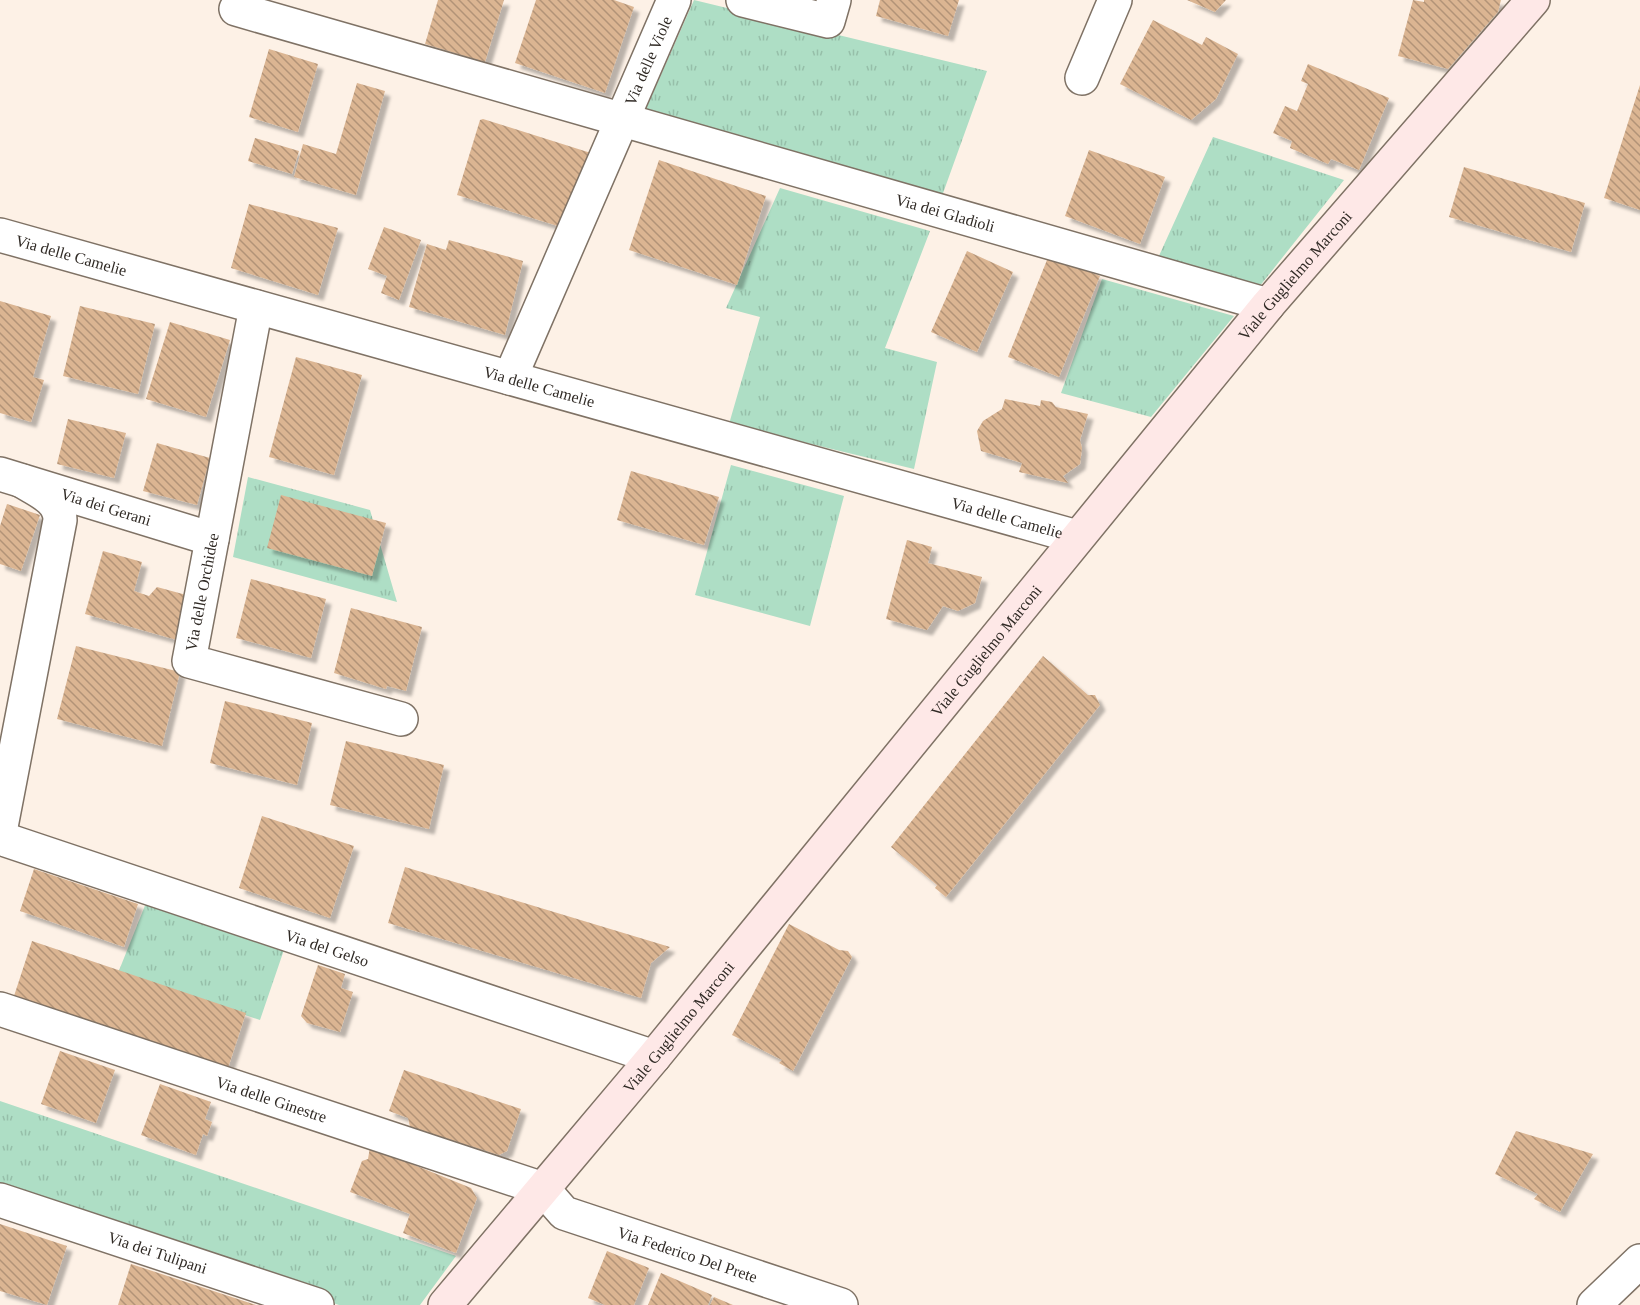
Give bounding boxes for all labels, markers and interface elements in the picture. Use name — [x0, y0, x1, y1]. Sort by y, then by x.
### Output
street label: Via delle Viole — [621, 13, 675, 108]
street label: Via dei Gladioli — [894, 190, 997, 235]
street label: Viale Guglielmo Marconi — [1235, 207, 1355, 343]
street label: Via delle Camelie — [14, 231, 129, 279]
street label: Via delle Camelie — [482, 363, 597, 410]
street label: Via dei Gerani — [59, 485, 154, 528]
street label: Via delle Camelie — [950, 494, 1065, 541]
street label: Via delle Orchidee — [182, 532, 222, 652]
street label: Viale Guglielmo Marconi — [927, 581, 1045, 720]
street label: Via del Gelso — [283, 926, 371, 969]
street label: Viale Guglielmo Marconi — [619, 958, 737, 1096]
street label: Via delle Ginestre — [214, 1073, 329, 1125]
street label: Via Federico Del Prete — [615, 1223, 759, 1285]
street label: Via dei Tulipani — [106, 1228, 210, 1277]

